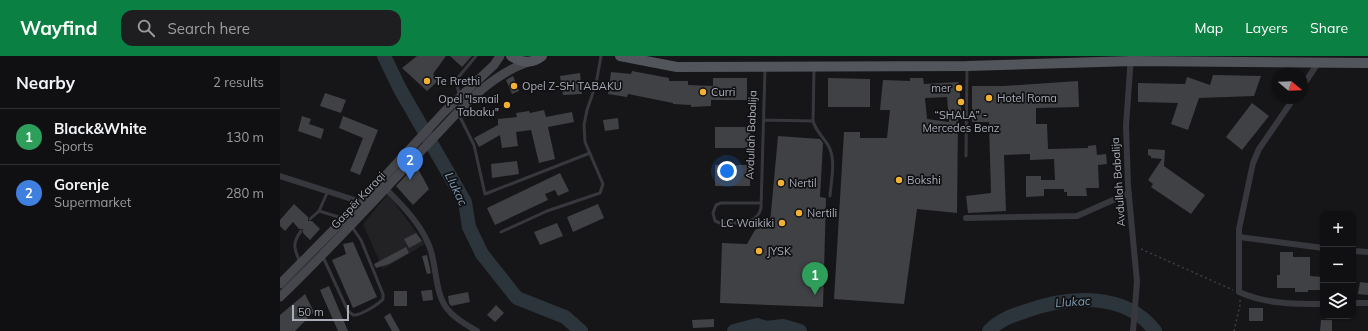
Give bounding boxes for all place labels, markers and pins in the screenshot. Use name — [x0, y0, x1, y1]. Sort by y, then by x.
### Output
place label: Te Rrethi — [435, 74, 480, 88]
marker: Te Rrethi — [422, 76, 432, 86]
place label: Opel Z-SH TABAKU — [522, 79, 622, 93]
marker: Opel Z-SH TABAKU — [509, 81, 519, 91]
place label: mer — [931, 81, 951, 95]
marker: mer — [954, 83, 964, 93]
place label: Curri — [711, 85, 735, 99]
marker: Curri — [698, 87, 708, 97]
place label: Hotel Roma — [997, 91, 1057, 105]
place label: Opel "Ismail Tabaku" — [438, 92, 499, 119]
marker: Hotel Roma — [984, 93, 994, 103]
marker: “SHALA” - Mercedes Benz — [956, 97, 966, 107]
marker: Opel "Ismail Tabaku" — [502, 100, 512, 110]
place label: “SHALA” - Mercedes Benz — [922, 108, 1000, 135]
pin: 2 — [397, 147, 423, 180]
place label: Bokshi — [907, 173, 941, 187]
marker: Bokshi — [894, 175, 904, 185]
place label: Nertil — [789, 176, 817, 190]
marker: Nertil — [776, 178, 786, 188]
place label: Nertili — [807, 206, 837, 220]
marker: Nertili — [794, 208, 804, 218]
place label: LC Waikiki — [721, 216, 774, 230]
marker: LC Waikiki — [777, 218, 787, 228]
place label: JYSK — [767, 244, 792, 258]
marker: JYSK — [754, 246, 764, 256]
pin: 1 — [802, 262, 828, 295]

